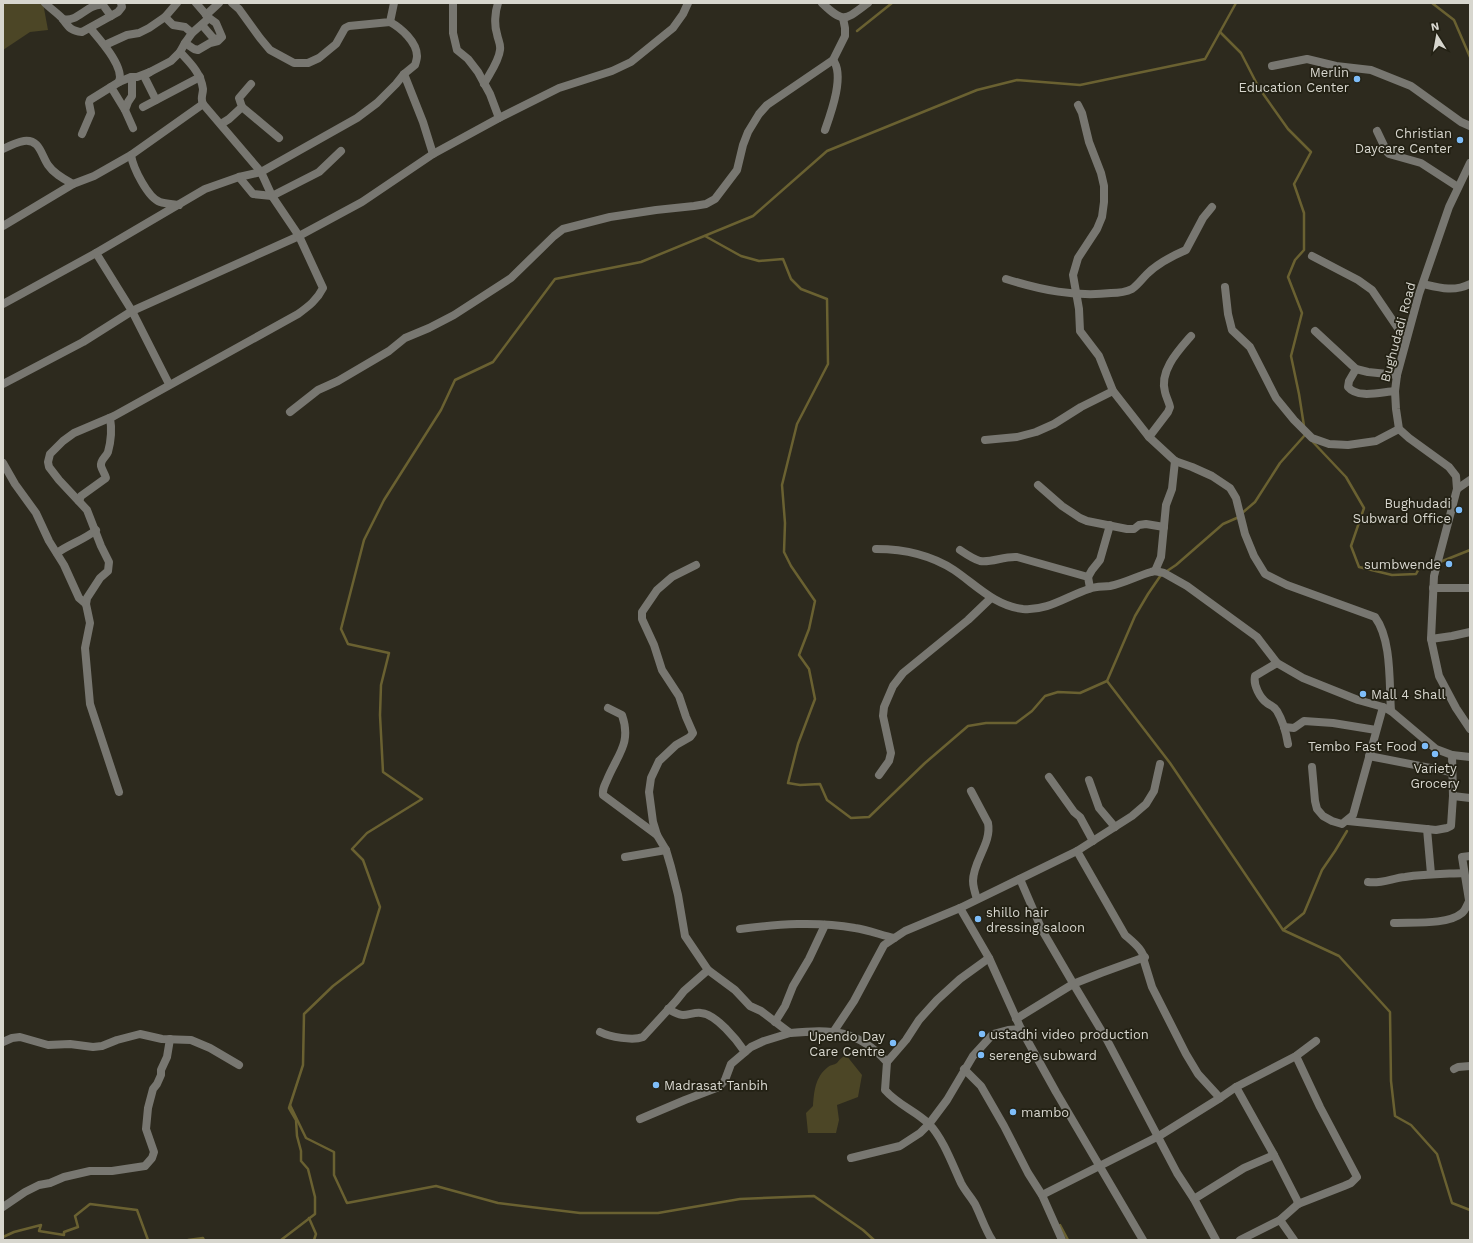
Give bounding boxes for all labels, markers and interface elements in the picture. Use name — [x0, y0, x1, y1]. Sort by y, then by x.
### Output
north arrow — [1417, 16, 1457, 56]
text: N — [1430, 20, 1440, 34]
place label: Merlin Education Center — [1239, 65, 1349, 95]
marker: Merlin Education Center — [1352, 74, 1362, 84]
place label: Christian Daycare Center — [1355, 126, 1452, 156]
marker: Christian Daycare Center — [1455, 135, 1465, 145]
street label: Bughudadi Road — [1377, 280, 1419, 384]
place label: Bughudadi Subward Office — [1353, 496, 1451, 526]
marker: Bughudadi Subward Office — [1454, 505, 1464, 515]
place label: sumbwende — [1364, 557, 1441, 572]
marker: sumbwende — [1444, 559, 1454, 569]
place label: Mall 4 Shall — [1371, 687, 1445, 702]
marker: Mall 4 Shall — [1358, 689, 1368, 699]
place label: Tembo Fast Food — [1308, 739, 1417, 754]
marker: Tembo Fast Food — [1420, 741, 1430, 751]
marker: Variety Grocery — [1430, 749, 1440, 759]
place label: Variety Grocery — [1410, 761, 1460, 791]
place label: shillo hair dressing saloon — [986, 905, 1085, 935]
marker: shillo hair dressing saloon — [973, 914, 983, 924]
place label: ustadhi video production — [990, 1027, 1149, 1042]
place label: Upendo Day Care Centre — [809, 1029, 885, 1059]
marker: ustadhi video production — [977, 1029, 987, 1039]
marker: Upendo Day Care Centre — [888, 1038, 898, 1048]
place label: serenge subward — [989, 1048, 1097, 1063]
marker: serenge subward — [976, 1050, 986, 1060]
place label: Madrasat Tanbih — [664, 1078, 768, 1093]
marker: Madrasat Tanbih — [651, 1080, 661, 1090]
place label: mambo — [1021, 1105, 1069, 1120]
marker: mambo — [1008, 1107, 1018, 1117]

